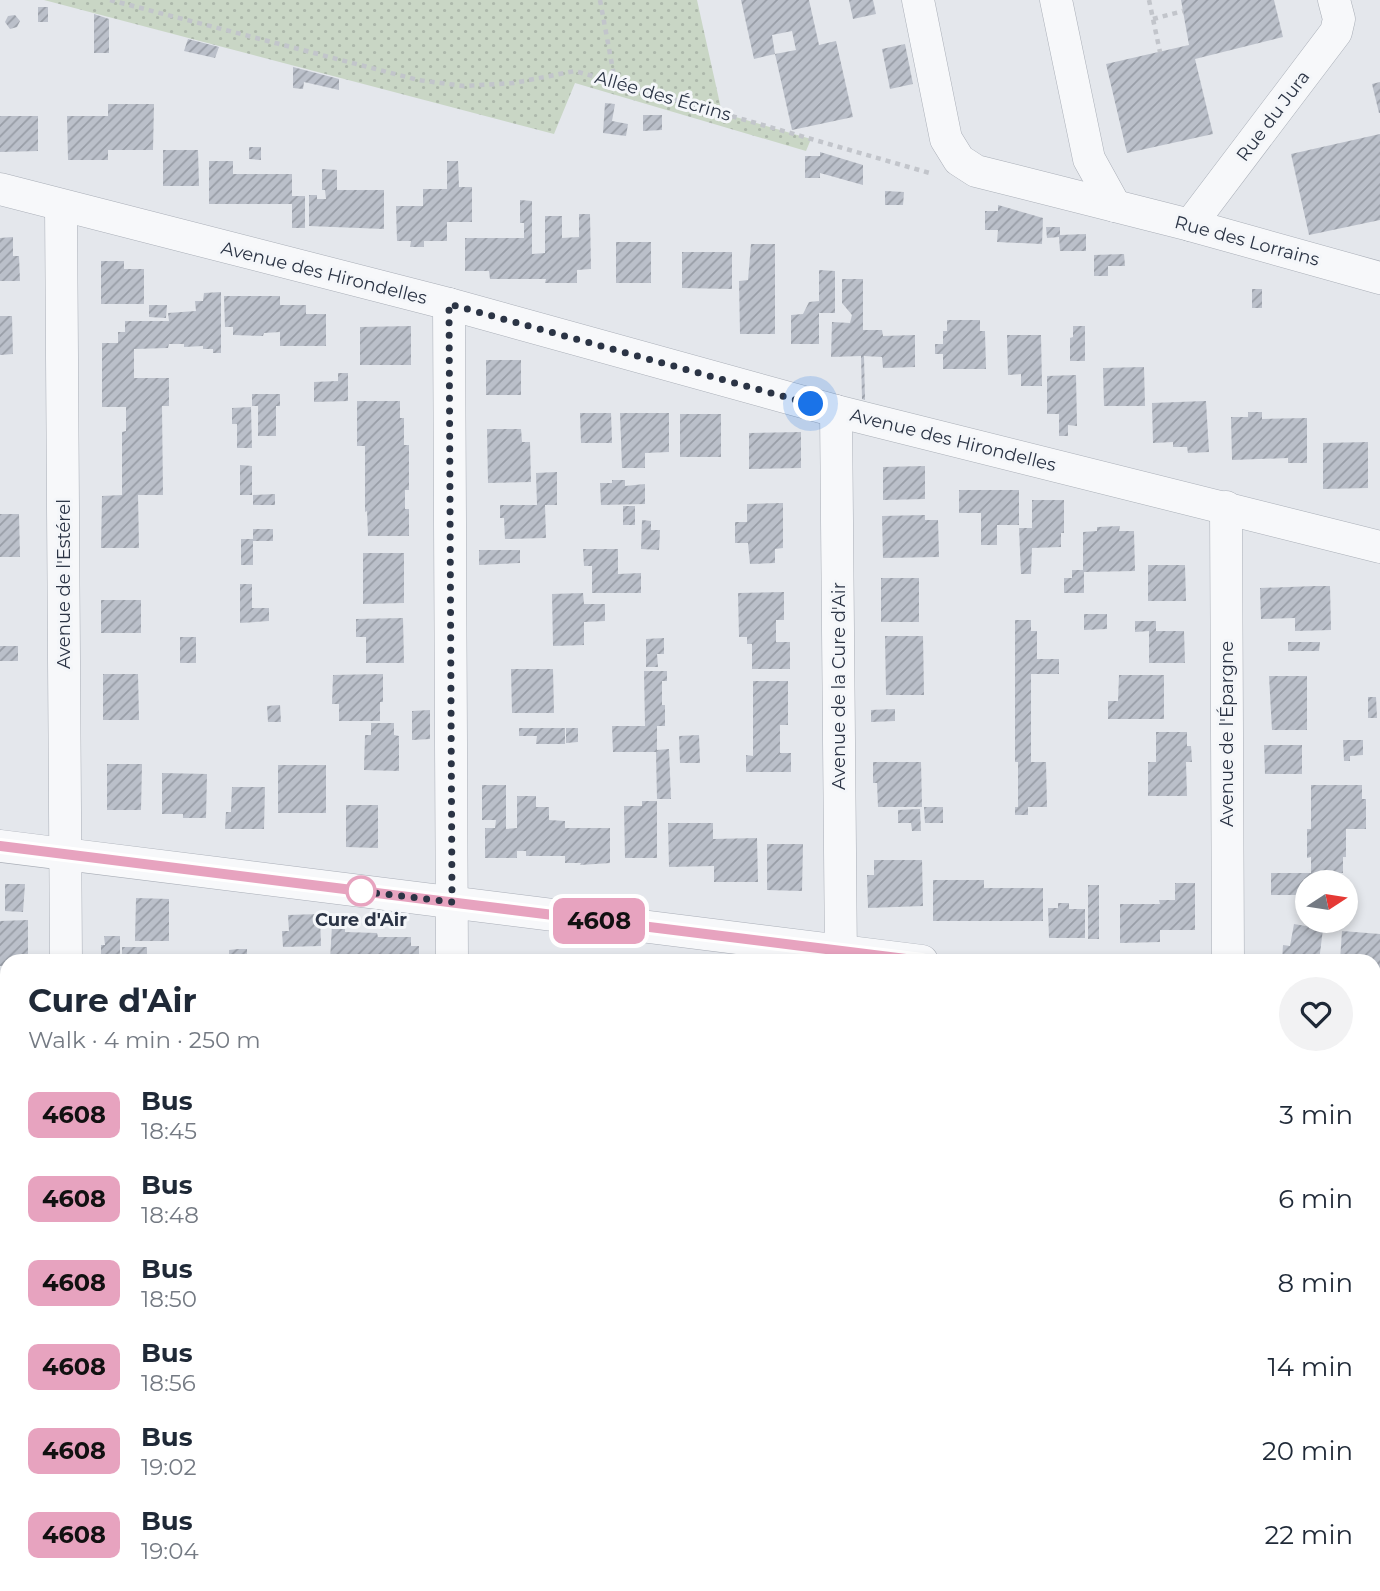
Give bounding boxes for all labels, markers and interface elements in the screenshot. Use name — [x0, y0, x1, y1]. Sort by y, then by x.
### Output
street label: Allée des Écrins — [592, 66, 734, 126]
street label: Rue du Jura — [1232, 66, 1314, 166]
street label: Rue des Lorrains — [1172, 211, 1322, 271]
street label: Avenue des Hirondelles — [219, 237, 430, 309]
your location — [793, 386, 828, 421]
street label: Avenue des Hirondelles — [848, 404, 1059, 476]
street label: Avenue de l'Estérel — [53, 499, 75, 669]
street label: Avenue de la Cure d'Air — [828, 582, 850, 790]
street label: Avenue de l'Épargne — [1216, 641, 1238, 827]
north arrow — [1295, 870, 1358, 933]
map controls — [1295, 870, 1358, 933]
marker: Cure d'Air — [346, 876, 376, 906]
line badge: 4608 — [550, 898, 648, 944]
text: 4608 — [567, 906, 631, 935]
place label: Cure d'Air — [315, 909, 407, 931]
button: heart — [1279, 977, 1353, 1051]
text: Cure d'Air — [28, 980, 197, 1020]
text: Walk · 4 min · 250 m — [28, 1026, 261, 1054]
text: Bus — [141, 1085, 193, 1117]
text: 3 min — [1279, 1099, 1353, 1131]
text: 4608 — [42, 1100, 106, 1129]
text: 18:45 — [141, 1117, 197, 1145]
text: Bus — [141, 1169, 193, 1201]
text: 6 min — [1278, 1183, 1353, 1215]
text: 4608 — [42, 1184, 106, 1213]
text: 18:48 — [141, 1201, 199, 1229]
text: Bus — [141, 1253, 193, 1285]
text: 8 min — [1277, 1267, 1353, 1299]
text: 4608 — [42, 1268, 106, 1297]
text: 18:50 — [141, 1285, 197, 1313]
text: Bus — [141, 1337, 193, 1369]
text: 14 min — [1267, 1351, 1353, 1383]
text: 4608 — [42, 1352, 106, 1381]
text: 18:56 — [141, 1369, 196, 1397]
text: Bus — [141, 1421, 193, 1453]
text: 20 min — [1262, 1435, 1353, 1467]
text: 4608 — [42, 1436, 106, 1465]
text: 19:02 — [141, 1453, 196, 1481]
text: Bus — [141, 1505, 193, 1537]
text: 22 min — [1264, 1519, 1353, 1551]
text: 4608 — [42, 1520, 106, 1549]
text: 19:04 — [141, 1537, 199, 1565]

